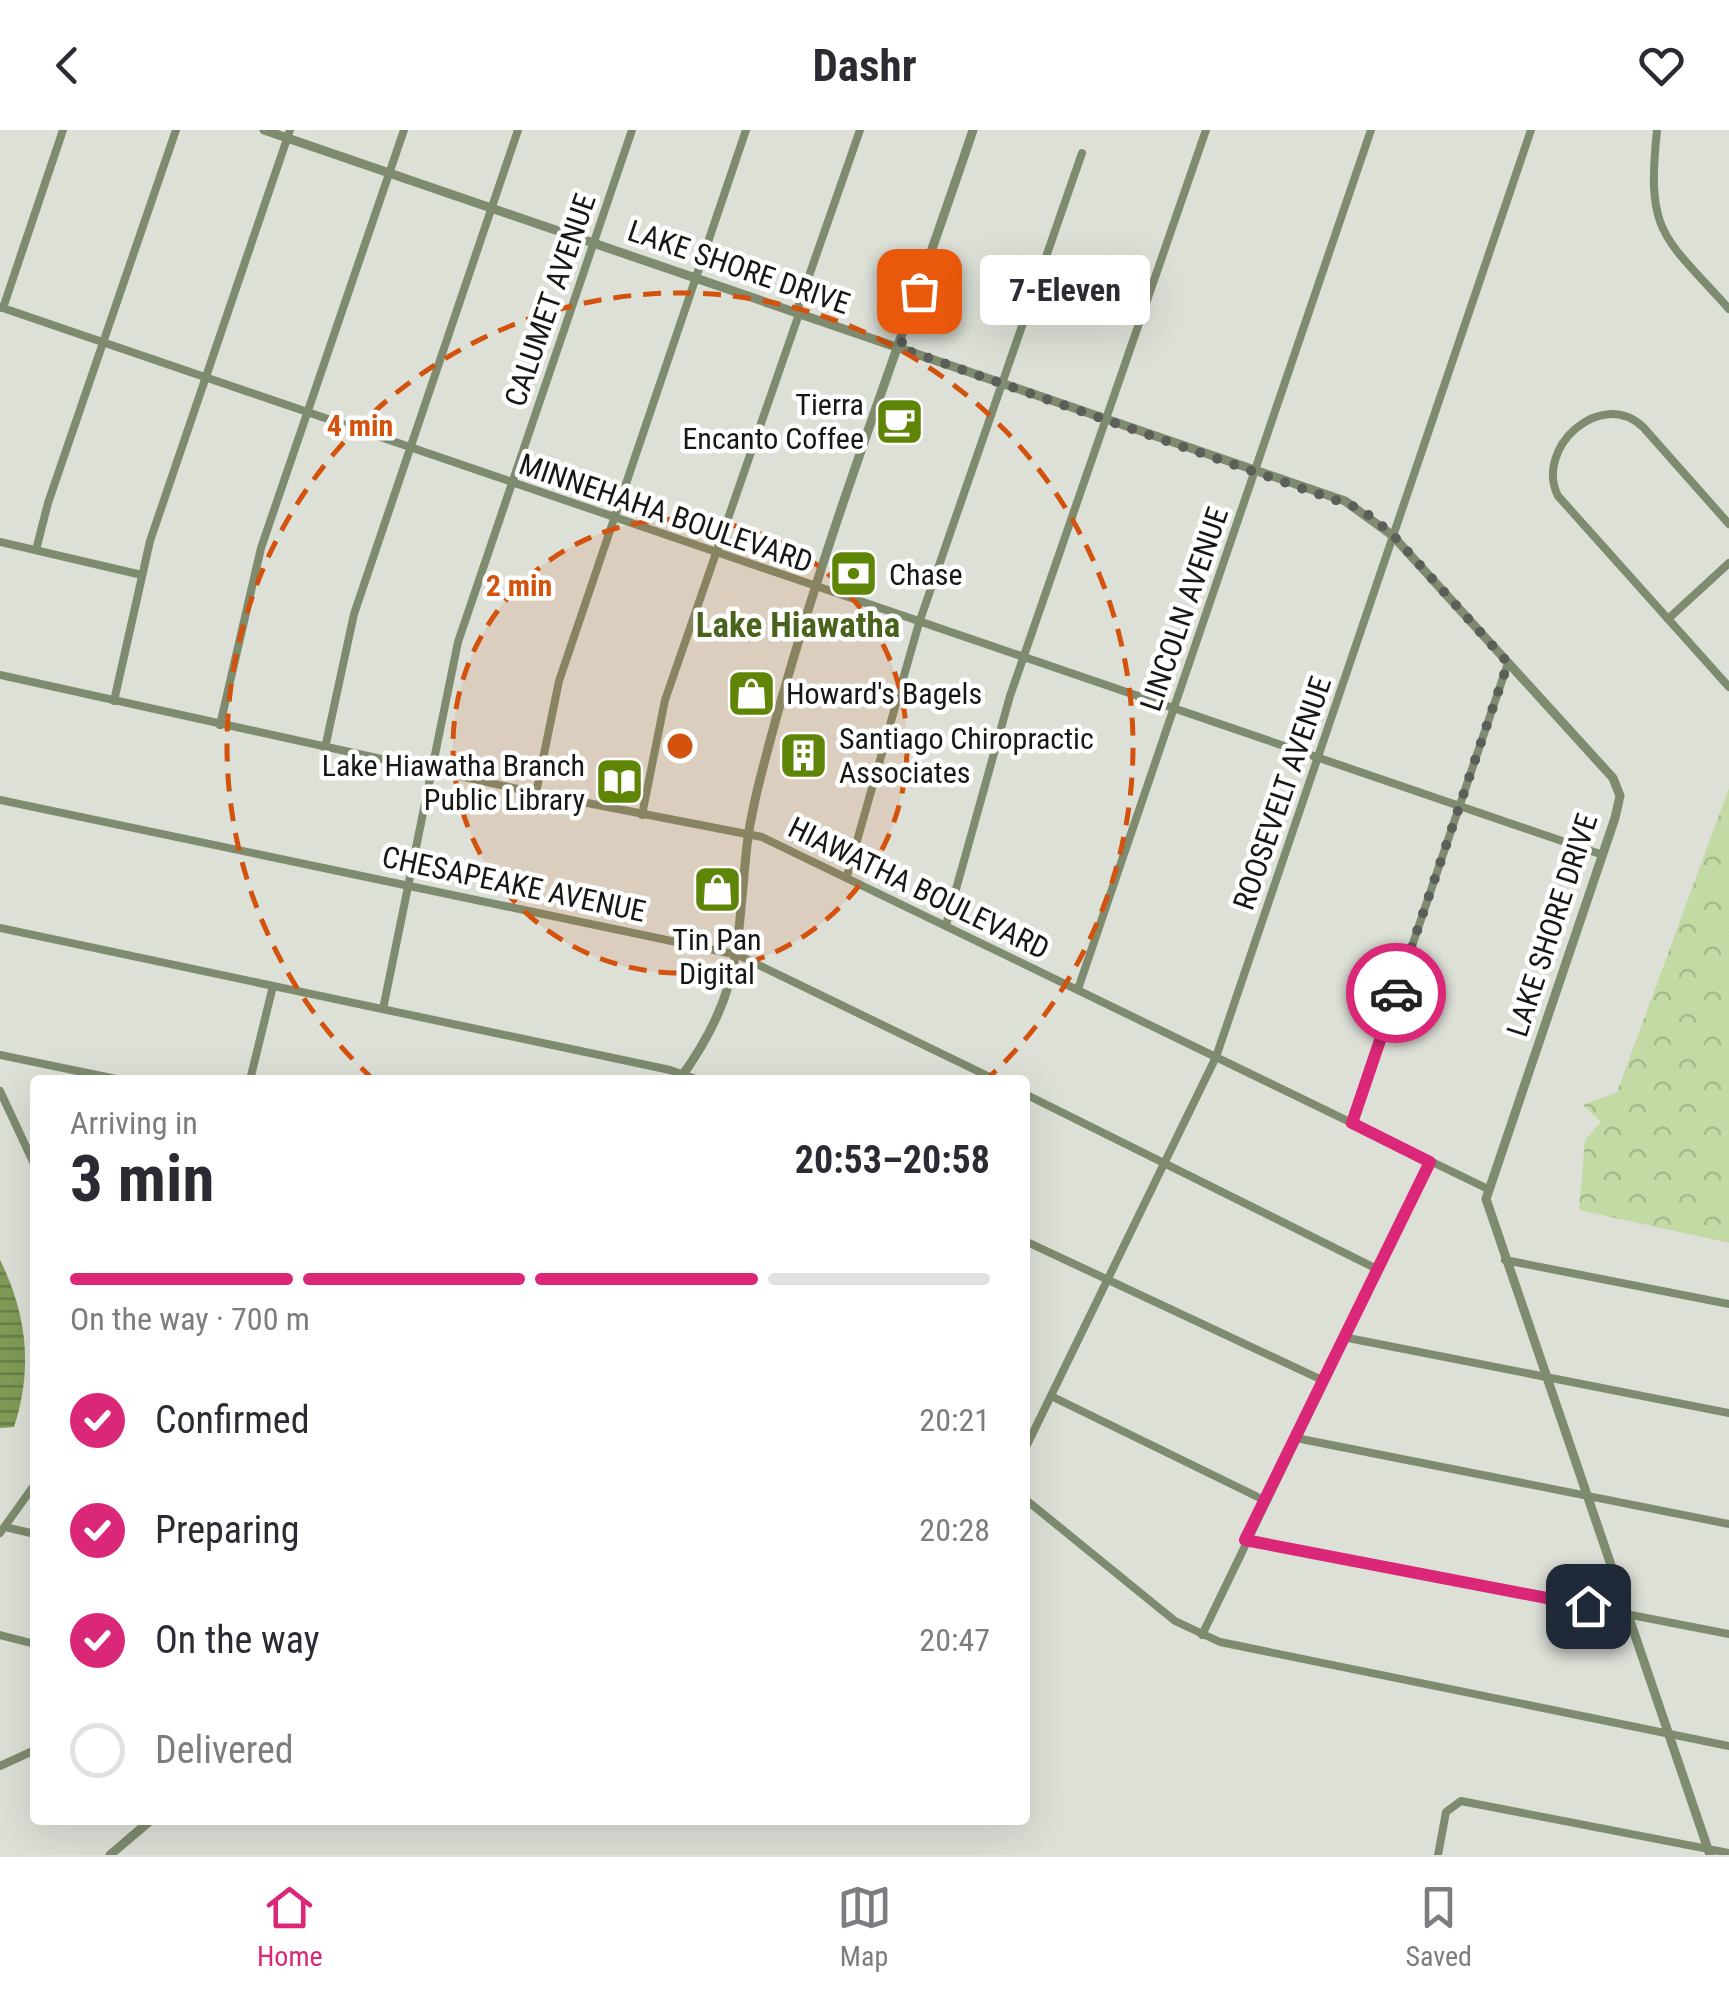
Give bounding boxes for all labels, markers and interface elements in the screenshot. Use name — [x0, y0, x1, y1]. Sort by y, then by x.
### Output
icon: back — [40, 38, 95, 93]
icon: heart — [1634, 38, 1689, 93]
text: Dashr — [812, 39, 917, 92]
street label: CALUMET AVENUE — [497, 189, 603, 411]
street label: LAKE SHORE DRIVE — [624, 213, 854, 321]
pin — [877, 249, 962, 334]
callout: 7-Eleven — [979, 256, 1149, 326]
icon: bag — [892, 264, 947, 319]
text: 7-Eleven — [1009, 271, 1121, 309]
place label: Tierra Encanto Coffee — [682, 387, 864, 456]
cafe icon: Tierra Encanto Coffee — [873, 395, 925, 447]
text: 4 min — [327, 408, 393, 443]
street label: MINNEHAHA BOULEVARD — [515, 446, 817, 580]
street label: LINCOLN AVENUE — [1133, 502, 1235, 716]
bank icon: Chase — [828, 548, 880, 600]
place label: Chase — [889, 557, 963, 592]
text: 2 min — [486, 568, 552, 603]
district label: Lake Hiawatha — [696, 605, 900, 646]
shop icon: Howard's Bagels — [725, 667, 777, 719]
street label: ROOSEVELT AVENUE — [1226, 672, 1338, 914]
place label: Howard's Bagels — [786, 676, 982, 711]
place label: Santiago Chiropractic Associates — [839, 721, 1094, 790]
centre of rings — [662, 728, 698, 764]
building icon: Santiago Chiropractic Associates — [778, 729, 830, 781]
place label: Lake Hiawatha Branch Public Library — [322, 748, 585, 817]
library icon: Lake Hiawatha Branch Public Library — [594, 756, 646, 808]
street label: LAKE SHORE DRIVE — [1499, 809, 1605, 1041]
street label: HIAWATHA BOULEVARD — [783, 810, 1055, 966]
street label: CHESAPEAKE AVENUE — [379, 839, 649, 929]
shop icon: Tin Pan Digital — [691, 864, 743, 916]
place label: Tin Pan Digital — [672, 922, 762, 991]
courier — [1346, 943, 1446, 1043]
icon: car — [1369, 966, 1424, 1021]
text: Arriving in — [70, 1104, 198, 1142]
text: 20:53–20:58 — [795, 1138, 990, 1182]
text: 3 min — [70, 1141, 214, 1217]
text: On the way · 700 m — [70, 1300, 310, 1338]
icon: check — [70, 1393, 125, 1448]
text: Confirmed — [155, 1398, 310, 1442]
text: 20:21 — [919, 1401, 990, 1439]
icon: check — [70, 1503, 125, 1558]
text: Preparing — [155, 1508, 300, 1552]
text: 20:28 — [919, 1511, 990, 1549]
pin — [1546, 1564, 1631, 1649]
icon: home — [1561, 1579, 1616, 1634]
icon: check — [70, 1613, 125, 1668]
text: On the way — [155, 1618, 320, 1662]
text: 20:47 — [919, 1621, 990, 1659]
text: Delivered — [155, 1728, 294, 1772]
tab: Home — [257, 1880, 323, 1973]
tab: Map — [837, 1880, 892, 1973]
tab: Saved — [1405, 1880, 1472, 1973]

